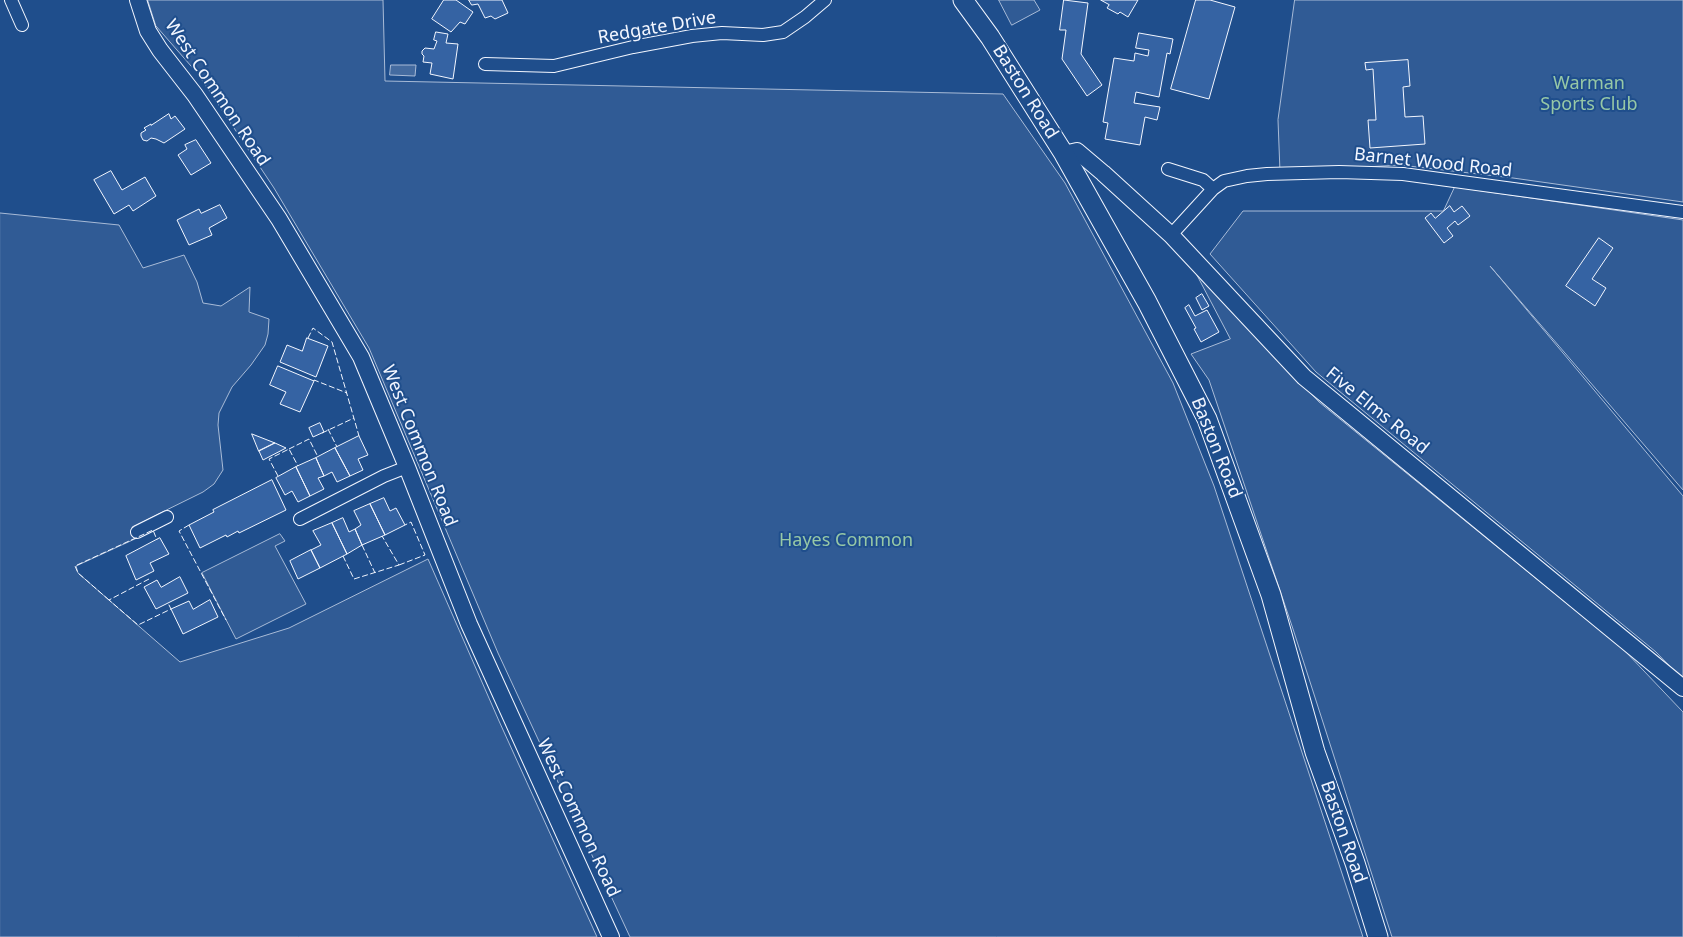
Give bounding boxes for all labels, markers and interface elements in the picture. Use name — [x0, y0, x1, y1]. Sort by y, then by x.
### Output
street label: Redgate Drive — [596, 7, 718, 49]
street label: West Common Road — [160, 16, 274, 170]
street label: Baston Road — [988, 41, 1062, 143]
park label: Warman Sports Club — [1540, 73, 1638, 116]
street label: Barnet Wood Road — [1353, 144, 1513, 182]
street label: West Common Road — [377, 362, 461, 530]
street label: Five Elms Road — [1321, 363, 1433, 459]
street label: Baston Road — [1186, 394, 1246, 502]
park label: Hayes Common — [779, 530, 913, 552]
street label: West Common Road — [532, 735, 624, 901]
street label: Baston Road — [1315, 778, 1371, 886]

